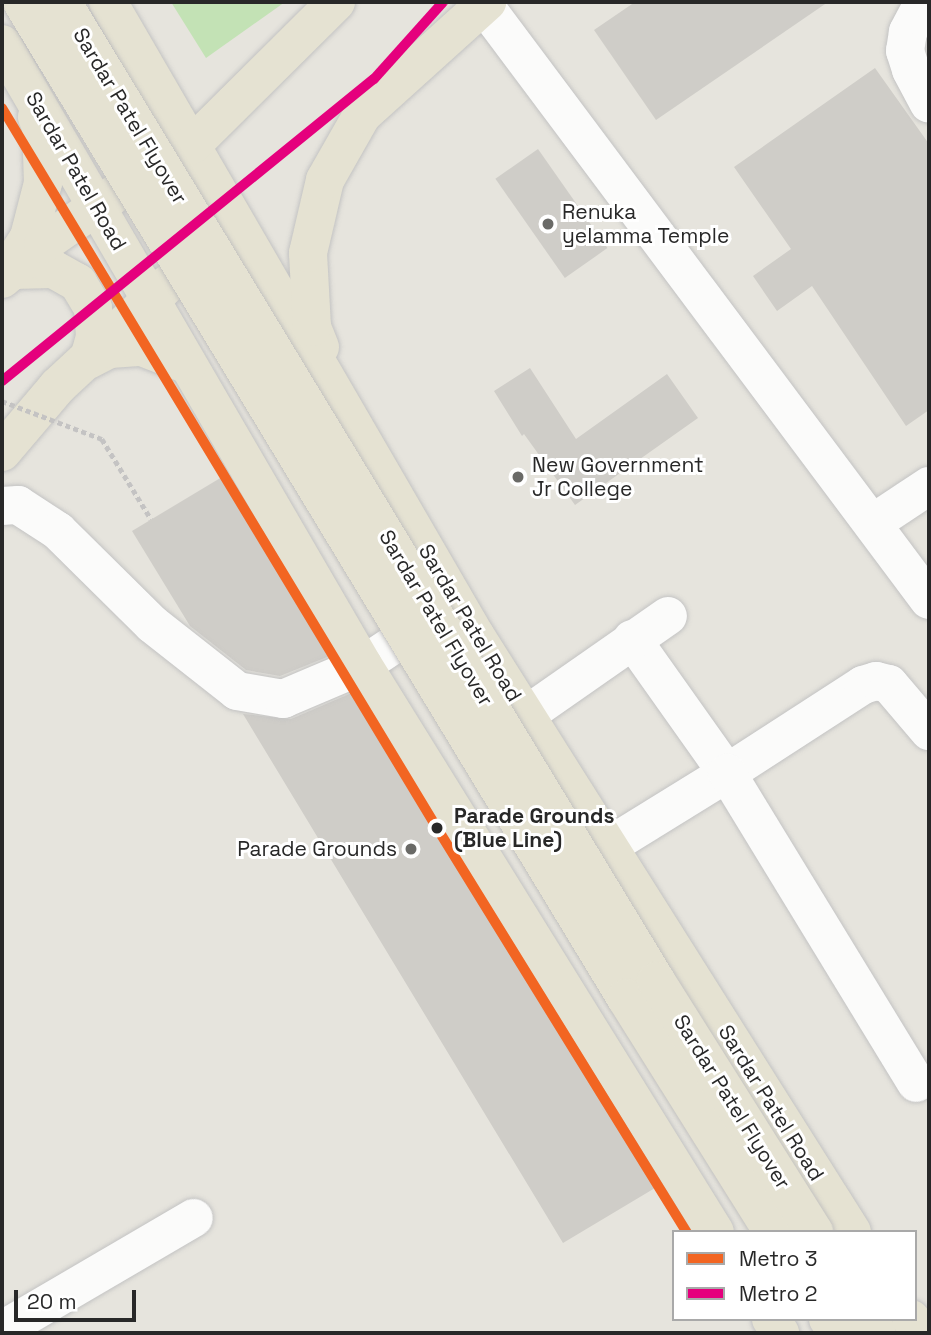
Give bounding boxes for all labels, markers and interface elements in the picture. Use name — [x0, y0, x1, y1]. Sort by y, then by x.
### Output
street label: Sardar Patel Flyover — [68, 24, 192, 208]
street label: Sardar Patel Road — [20, 87, 132, 255]
place label: Renuka yelamma Temple — [562, 199, 730, 249]
marker: Renuka yelamma Temple — [540, 216, 556, 232]
place label: New Government Jr College — [532, 452, 704, 502]
marker: New Government Jr College — [510, 469, 526, 485]
street label: Sardar Patel Flyover — [374, 526, 498, 710]
street label: Sardar Patel Road — [413, 540, 527, 706]
place label: Parade Grounds (Blue Line) — [454, 803, 614, 853]
marker: Parade Grounds (Blue Line) — [426, 817, 448, 839]
place label: Parade Grounds — [237, 836, 397, 862]
marker: Parade Grounds — [403, 841, 419, 857]
street label: Sardar Patel Flyover — [668, 1010, 796, 1194]
street label: Sardar Patel Road — [713, 1020, 829, 1186]
legend — [672, 1230, 917, 1321]
text: Metro 3 — [739, 1245, 817, 1272]
scale bar — [18, 1276, 140, 1320]
text: Metro 2 — [739, 1280, 817, 1307]
text: 20 m — [27, 1288, 77, 1315]

